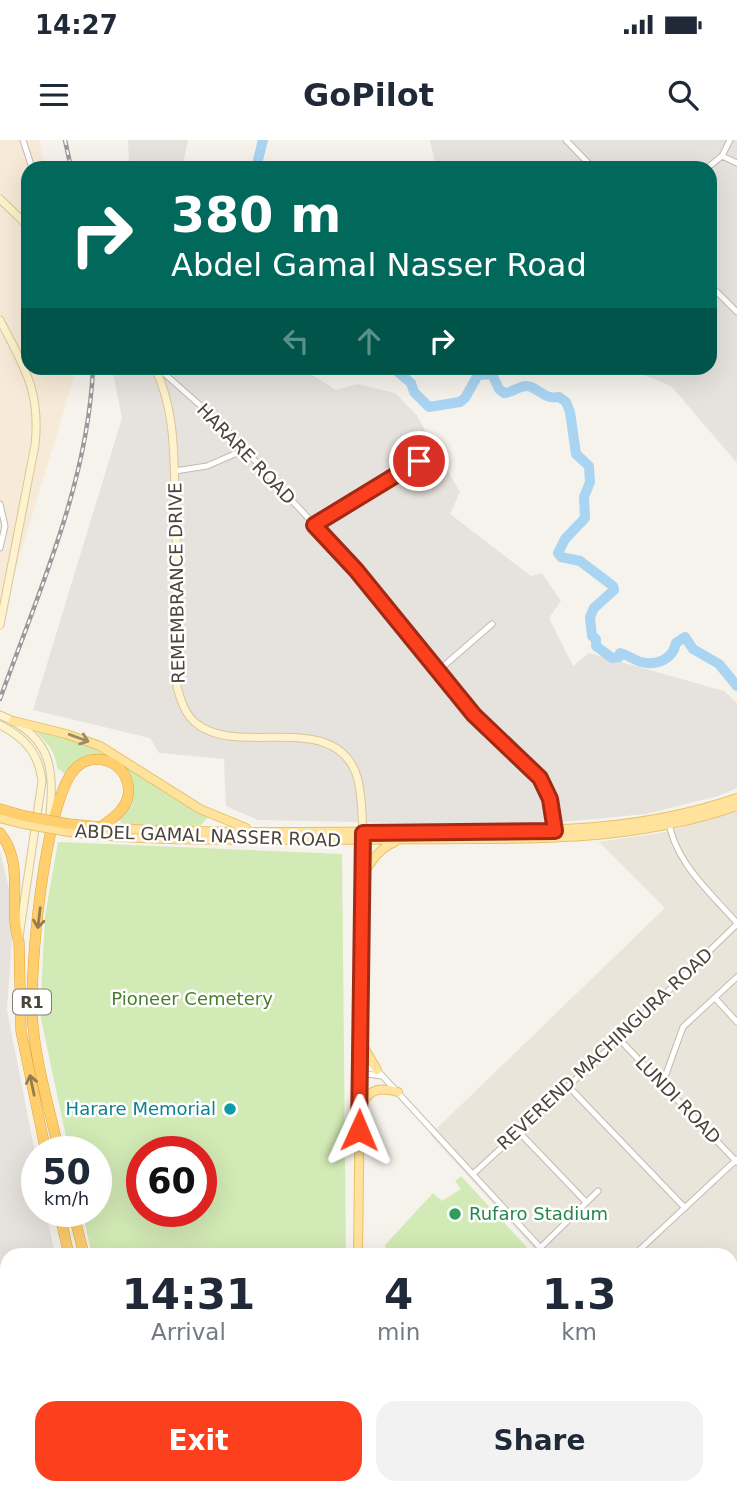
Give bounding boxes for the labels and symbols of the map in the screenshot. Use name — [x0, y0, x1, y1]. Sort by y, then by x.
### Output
street label: HARARE ROAD — [193, 399, 300, 508]
pin — [389, 431, 449, 491]
street label: REMEMBRANCE DRIVE — [164, 482, 189, 684]
one-way arrow — [67, 733, 89, 745]
street label: ABDEL GAMAL NASSER ROAD — [75, 820, 341, 851]
one-way arrow — [32, 906, 45, 929]
street label: REVEREND MACHINGURA ROAD — [493, 943, 717, 1154]
park label: Pioneer Cemetery — [111, 988, 273, 1009]
road number: R1 — [13, 989, 51, 1014]
street label: LUNDI ROAD — [631, 1052, 725, 1148]
one-way arrow — [25, 1074, 39, 1097]
position arrow — [322, 1093, 396, 1167]
place label: Harare Memorial — [66, 1098, 216, 1119]
marker: Harare Memorial — [222, 1101, 238, 1117]
speed limit sign: 60 — [126, 1136, 217, 1227]
place label: Rufaro Stadium — [469, 1203, 608, 1224]
marker: Rufaro Stadium — [447, 1206, 463, 1222]

